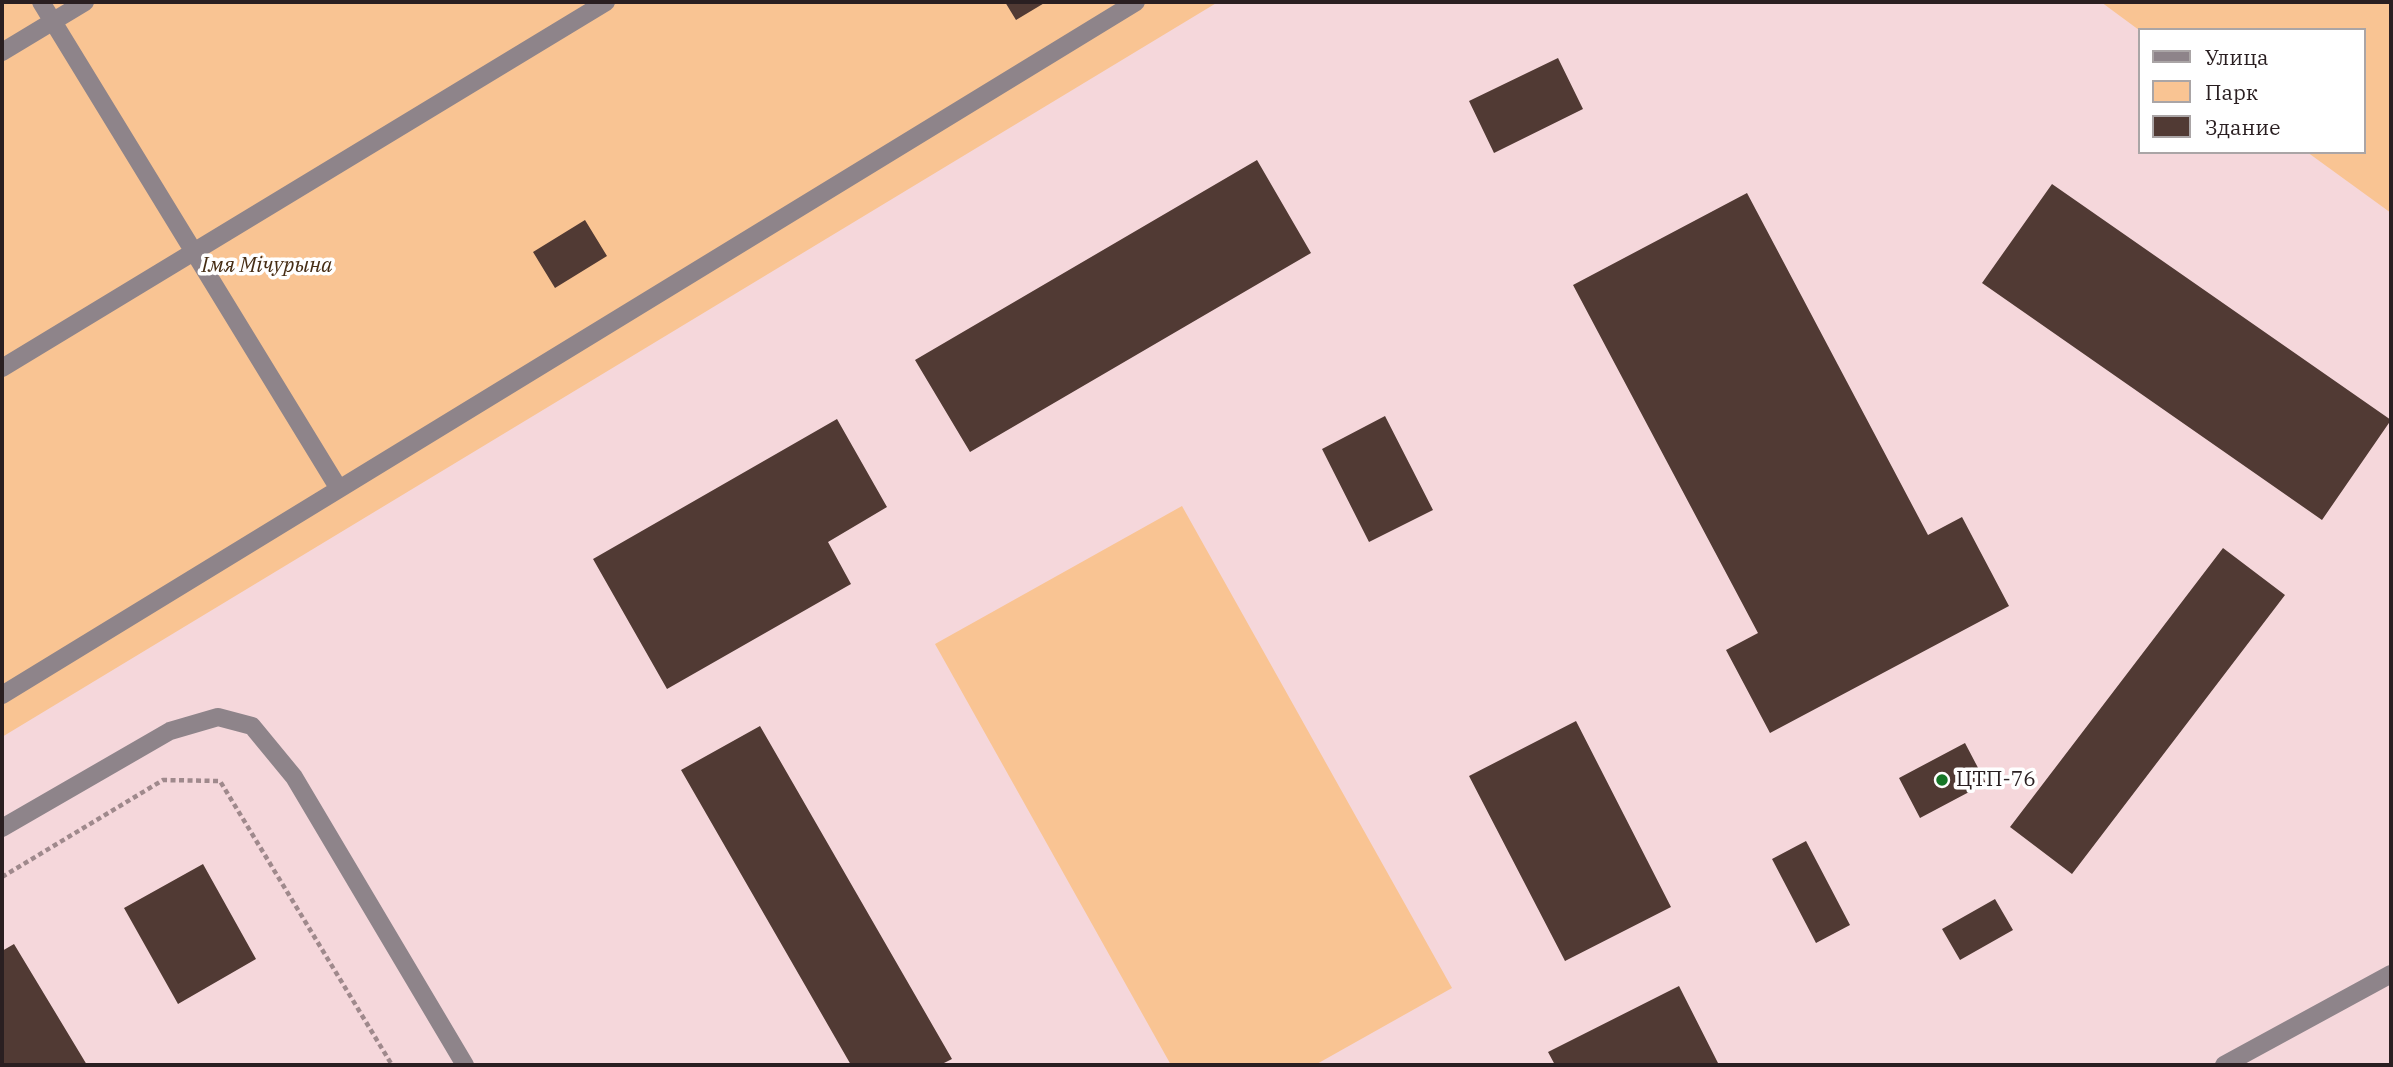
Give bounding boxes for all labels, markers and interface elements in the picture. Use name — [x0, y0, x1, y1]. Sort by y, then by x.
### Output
legend — [2138, 28, 2365, 154]
text: Улица — [2205, 43, 2269, 71]
text: Парк — [2205, 78, 2258, 106]
text: Здание — [2205, 113, 2280, 141]
park label: Імя Мічурына — [201, 253, 333, 279]
place label: ЦТП-76 — [1956, 767, 2036, 793]
marker: ЦТП-76 — [1934, 772, 1950, 788]

